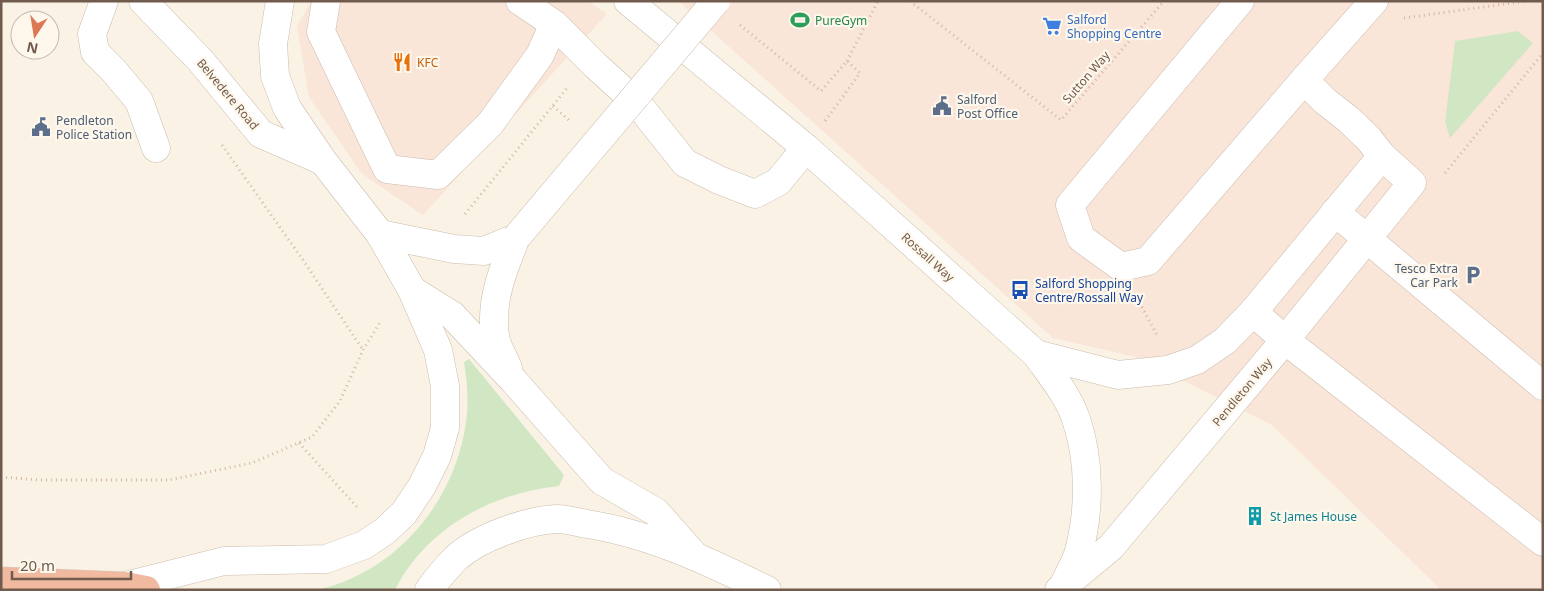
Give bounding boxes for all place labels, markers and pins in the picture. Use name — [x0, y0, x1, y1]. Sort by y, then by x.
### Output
sports icon: PureGym — [789, 9, 811, 31]
place label: Salford Shopping Centre — [1067, 11, 1162, 42]
place label: PureGym — [815, 12, 867, 29]
supermarket icon: Salford Shopping Centre — [1041, 15, 1063, 37]
restaurant icon: KFC — [391, 51, 413, 73]
place label: KFC — [417, 54, 439, 71]
place label: Salford Post Office — [957, 91, 1018, 122]
public building icon: Salford Post Office — [931, 95, 953, 117]
place label: Pendleton Police Station — [56, 112, 132, 143]
public building icon: Pendleton Police Station — [30, 116, 52, 138]
place label: Tesco Extra Car Park — [1395, 260, 1459, 291]
parking icon: Tesco Extra Car Park — [1462, 264, 1484, 286]
place label: Salford Shopping Centre/Rossall Way — [1035, 275, 1144, 306]
bus stop icon: Salford Shopping Centre/Rossall Way — [1009, 279, 1031, 301]
building icon: St James House — [1244, 505, 1266, 527]
place label: St James House — [1270, 508, 1357, 525]

